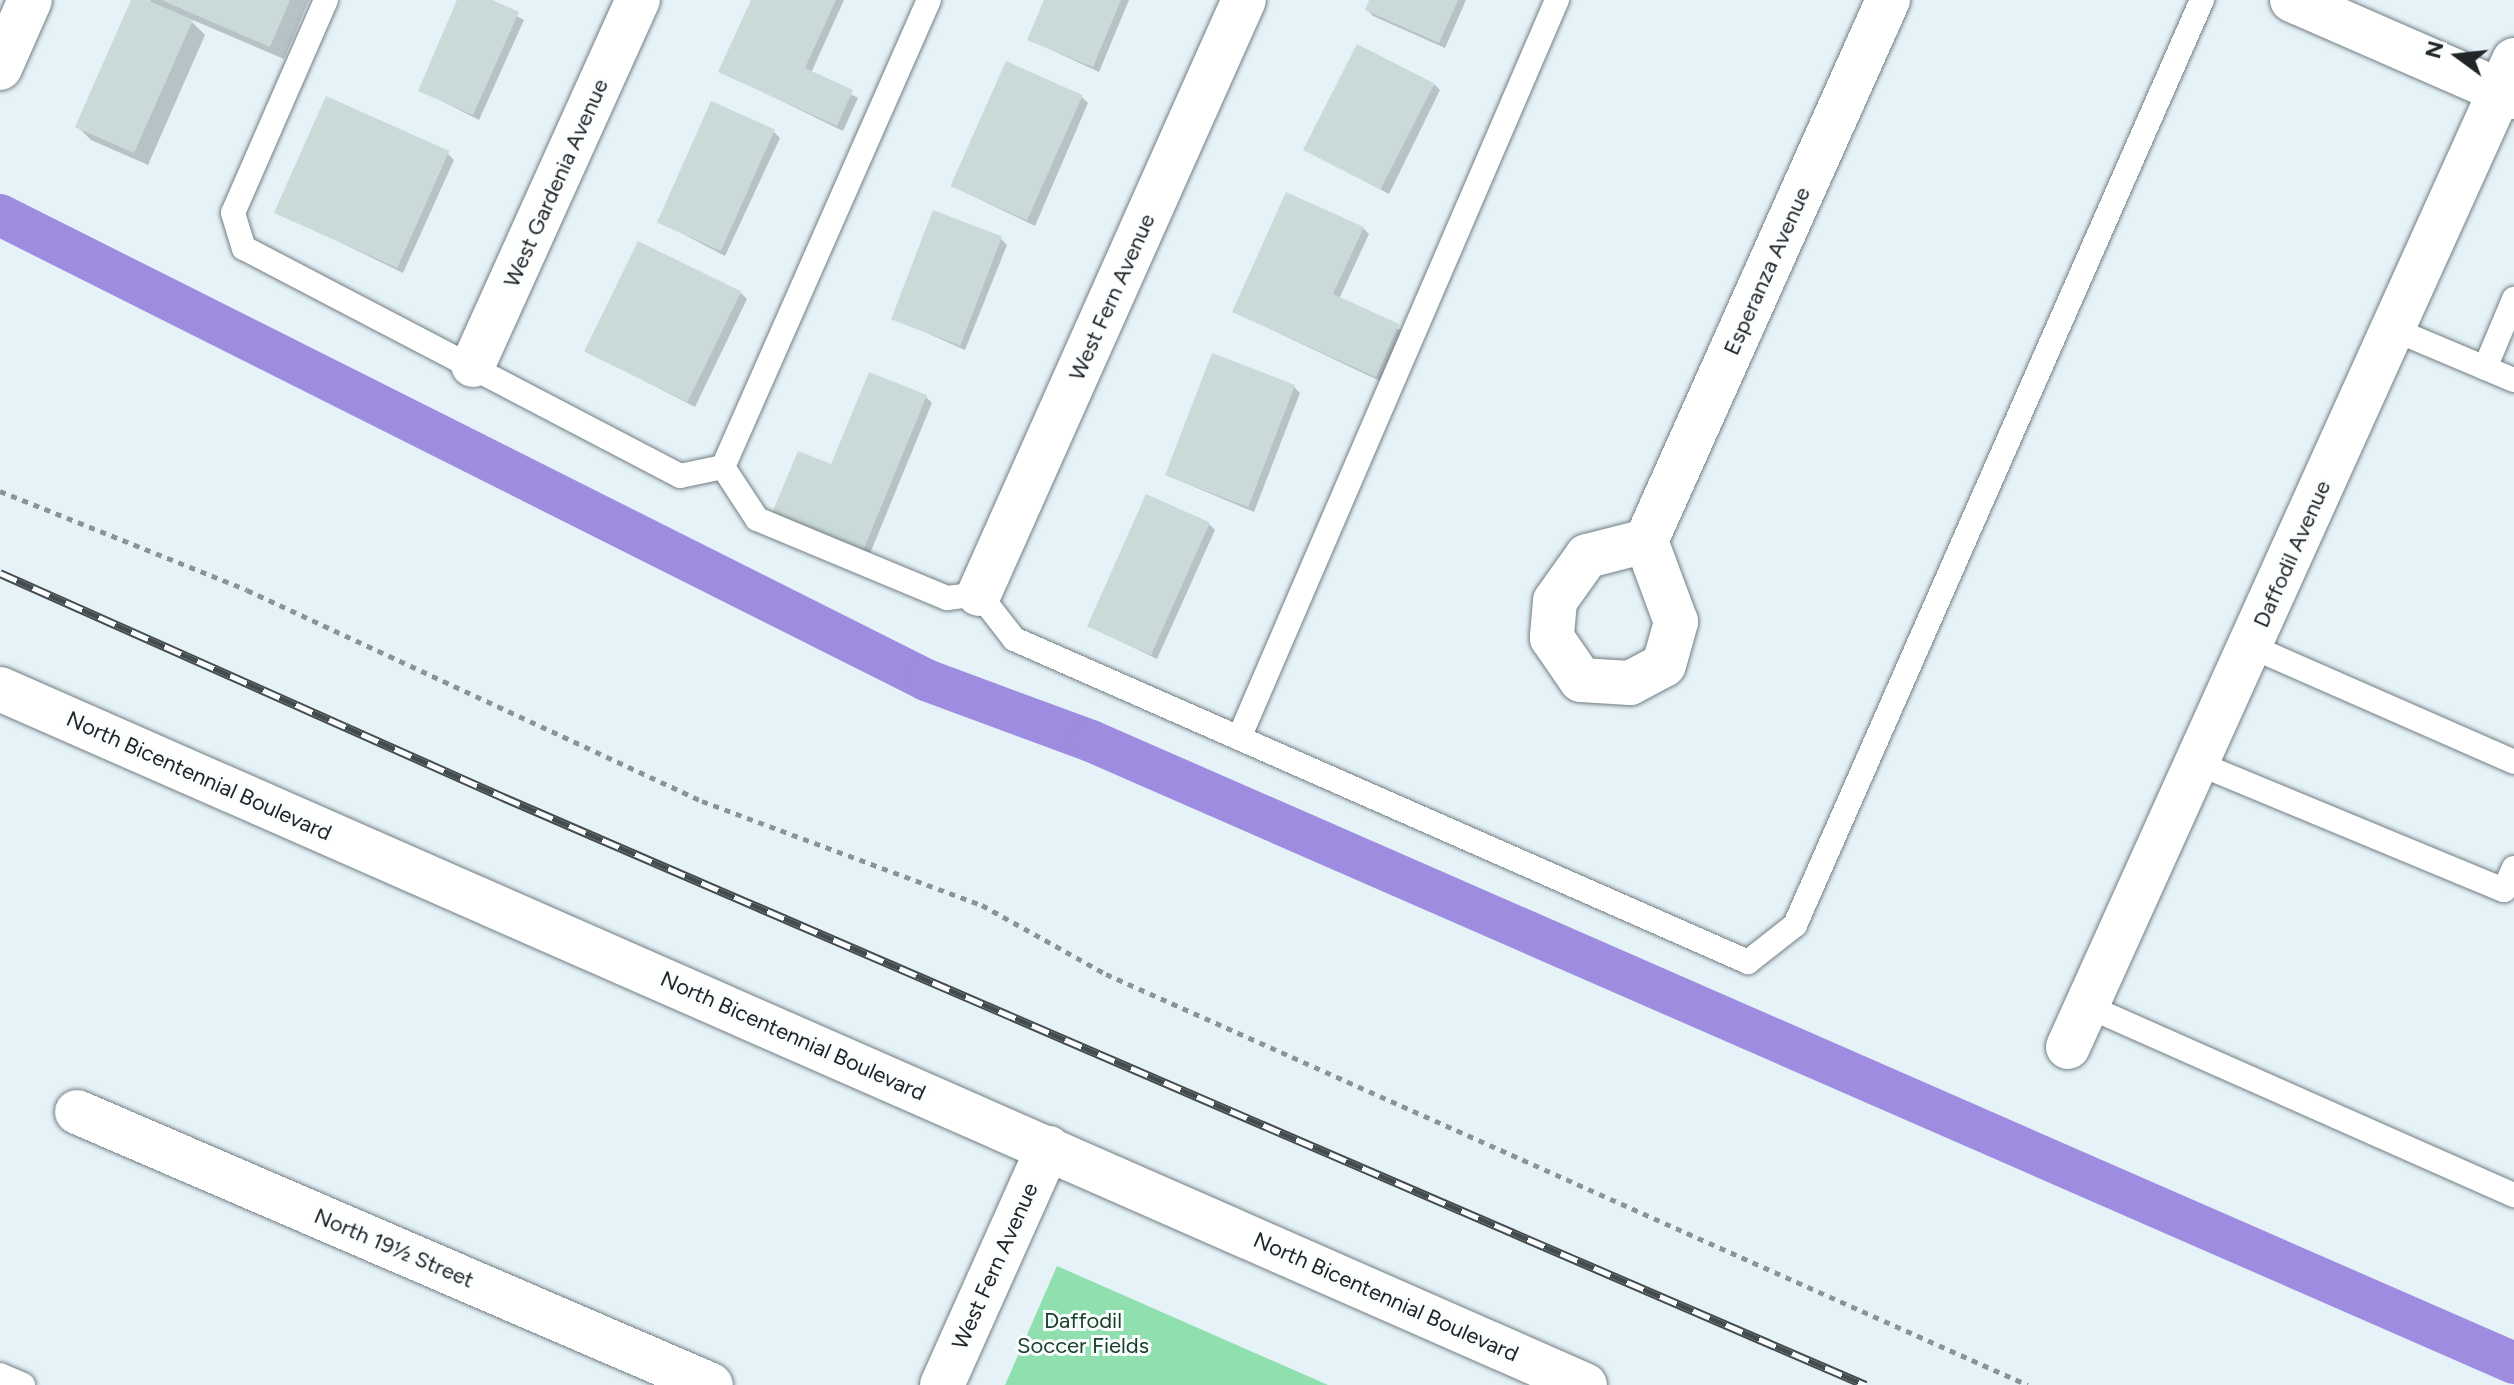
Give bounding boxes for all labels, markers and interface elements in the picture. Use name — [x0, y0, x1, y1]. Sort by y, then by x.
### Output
north arrow — [2418, 16, 2498, 96]
text: N — [2419, 38, 2450, 61]
street label: West Gardenia Avenue — [498, 75, 614, 291]
street label: Esperanza Avenue — [1718, 183, 1816, 359]
street label: West Fern Avenue — [1063, 210, 1161, 384]
street label: Daffodil Avenue — [2248, 476, 2336, 632]
street label: North Bicentennial Boulevard — [62, 706, 336, 846]
street label: North Bicentennial Boulevard — [656, 966, 930, 1106]
street label: West Fern Avenue — [946, 1179, 1044, 1353]
street label: North 19½ Street — [310, 1202, 478, 1294]
street label: North Bicentennial Boulevard — [1249, 1227, 1523, 1367]
park label: Daffodil Soccer Fields — [1017, 1307, 1149, 1358]

